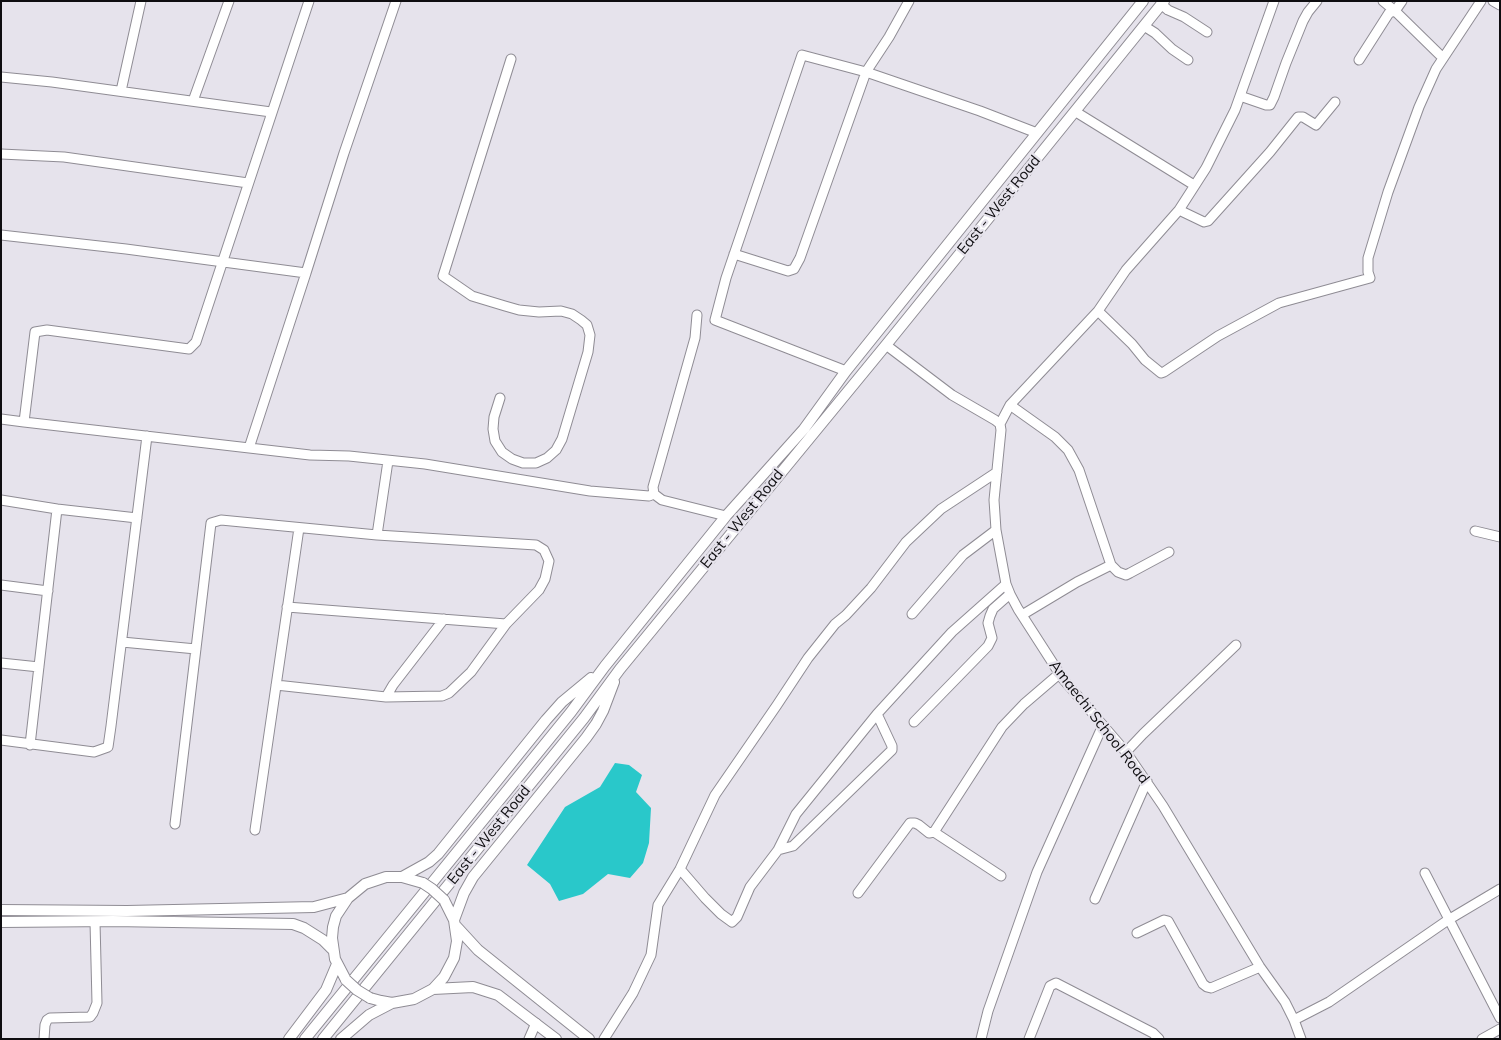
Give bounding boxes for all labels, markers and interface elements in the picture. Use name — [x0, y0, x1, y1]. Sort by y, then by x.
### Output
street label: East - West Road — [954, 152, 1044, 258]
street label: East - West Road — [697, 466, 787, 572]
street label: Amaechi School Road — [1045, 657, 1153, 787]
street label: East - West Road — [444, 782, 534, 888]

